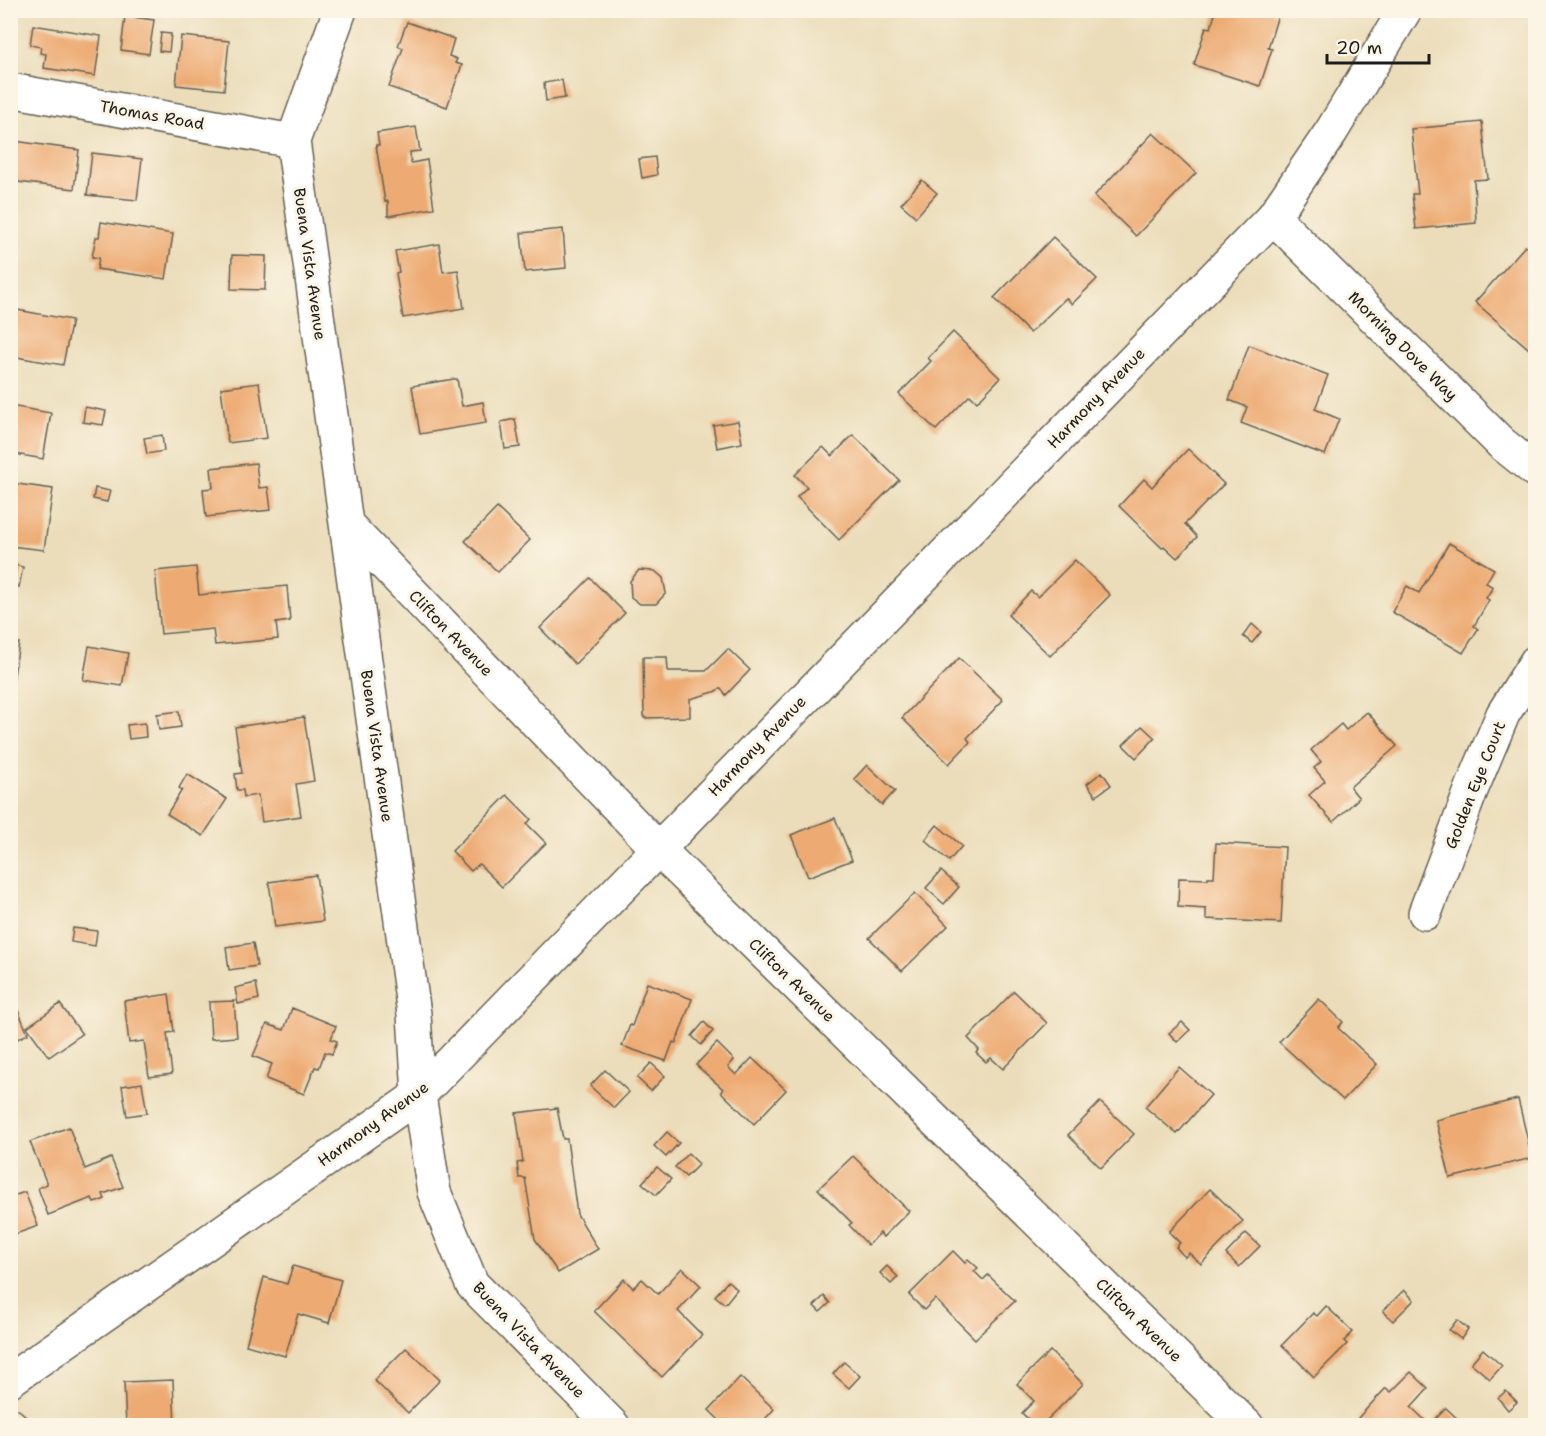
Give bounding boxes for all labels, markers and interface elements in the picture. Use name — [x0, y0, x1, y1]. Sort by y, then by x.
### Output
scale bar — [1327, 27, 1429, 65]
text: 20 m — [1336, 36, 1382, 60]
street label: Thomas Road — [98, 95, 206, 135]
street label: Buena Vista Avenue — [289, 186, 331, 342]
street label: Morning Dove Way — [1344, 287, 1462, 405]
street label: Harmony Avenue — [1042, 343, 1150, 453]
street label: Clifton Avenue — [404, 585, 498, 681]
street label: Buena Vista Avenue — [356, 668, 398, 824]
street label: Harmony Avenue — [703, 691, 811, 801]
street label: Golden Eye Court — [1440, 718, 1510, 852]
street label: Clifton Avenue — [744, 933, 840, 1027]
street label: Harmony Avenue — [313, 1077, 433, 1171]
street label: Clifton Avenue — [1091, 1273, 1187, 1367]
street label: Buena Vista Avenue — [468, 1277, 590, 1403]

